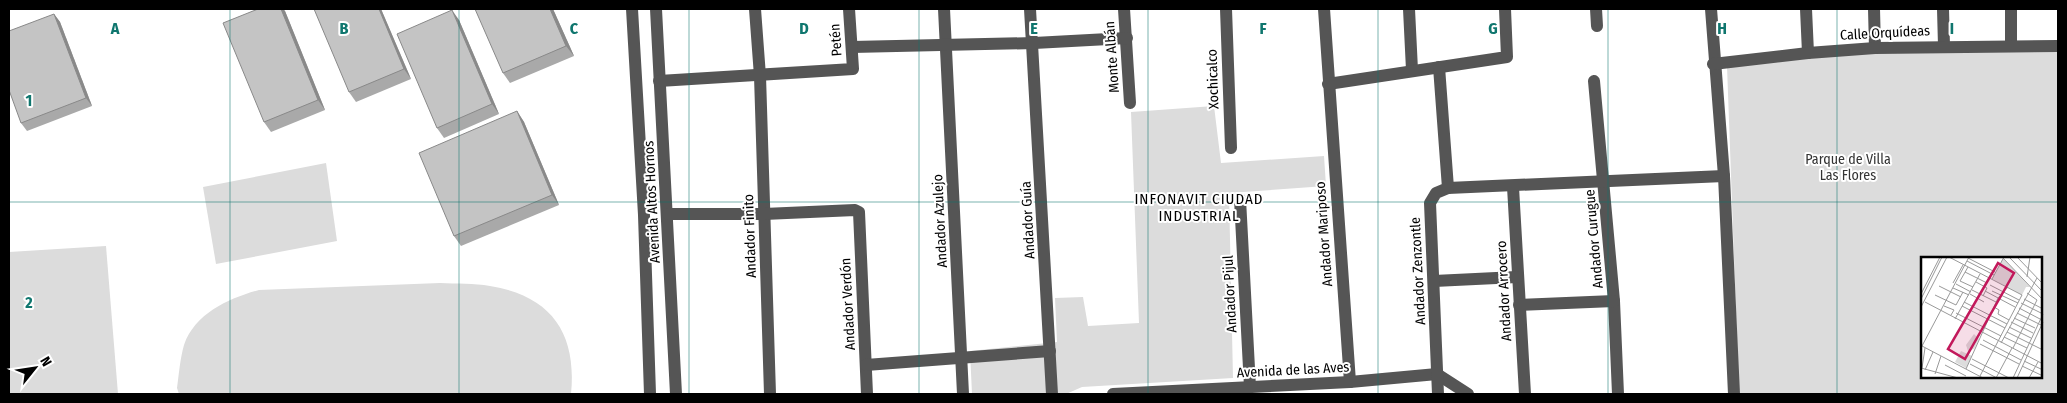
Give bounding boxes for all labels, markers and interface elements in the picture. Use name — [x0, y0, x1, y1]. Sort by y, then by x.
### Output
text: A — [110, 19, 120, 38]
text: B — [340, 19, 349, 38]
text: C — [570, 19, 579, 38]
text: D — [799, 19, 809, 38]
text: E — [1030, 19, 1038, 38]
text: F — [1259, 19, 1267, 38]
text: G — [1488, 19, 1498, 38]
text: H — [1717, 19, 1727, 38]
text: I — [1950, 19, 1954, 38]
street label: Monte Albán — [1101, 21, 1123, 93]
street label: Calle Orquídeas — [1840, 22, 1930, 44]
street label: Petén — [826, 23, 846, 57]
street label: Xochicalco — [1203, 49, 1223, 109]
text: 1 — [26, 91, 32, 110]
street label: Avenida Altos Hornos — [640, 140, 664, 264]
park label: Parque de Villa Las Flores — [1805, 151, 1891, 184]
street label: Andador Azulejo — [929, 174, 951, 268]
street label: Andador Guía — [1017, 181, 1039, 259]
street label: Andador Mariposo — [1312, 181, 1336, 287]
street label: Andador Curugue — [1581, 189, 1607, 289]
district label: INFONAVIT CIUDAD INDUSTRIAL — [1134, 190, 1264, 225]
street label: Andador Finito — [740, 194, 760, 278]
street label: Andador Zenzontle — [1407, 217, 1429, 325]
street label: Andador Arrocero — [1493, 240, 1515, 342]
street label: Andador Pijul — [1219, 255, 1241, 333]
street label: Andador Verdón — [837, 257, 859, 351]
inset map — [1921, 257, 2042, 378]
text: 2 — [24, 293, 33, 312]
north arrow — [10, 343, 60, 393]
text: N — [36, 354, 55, 370]
street label: Avenida de las Aves — [1236, 359, 1350, 381]

